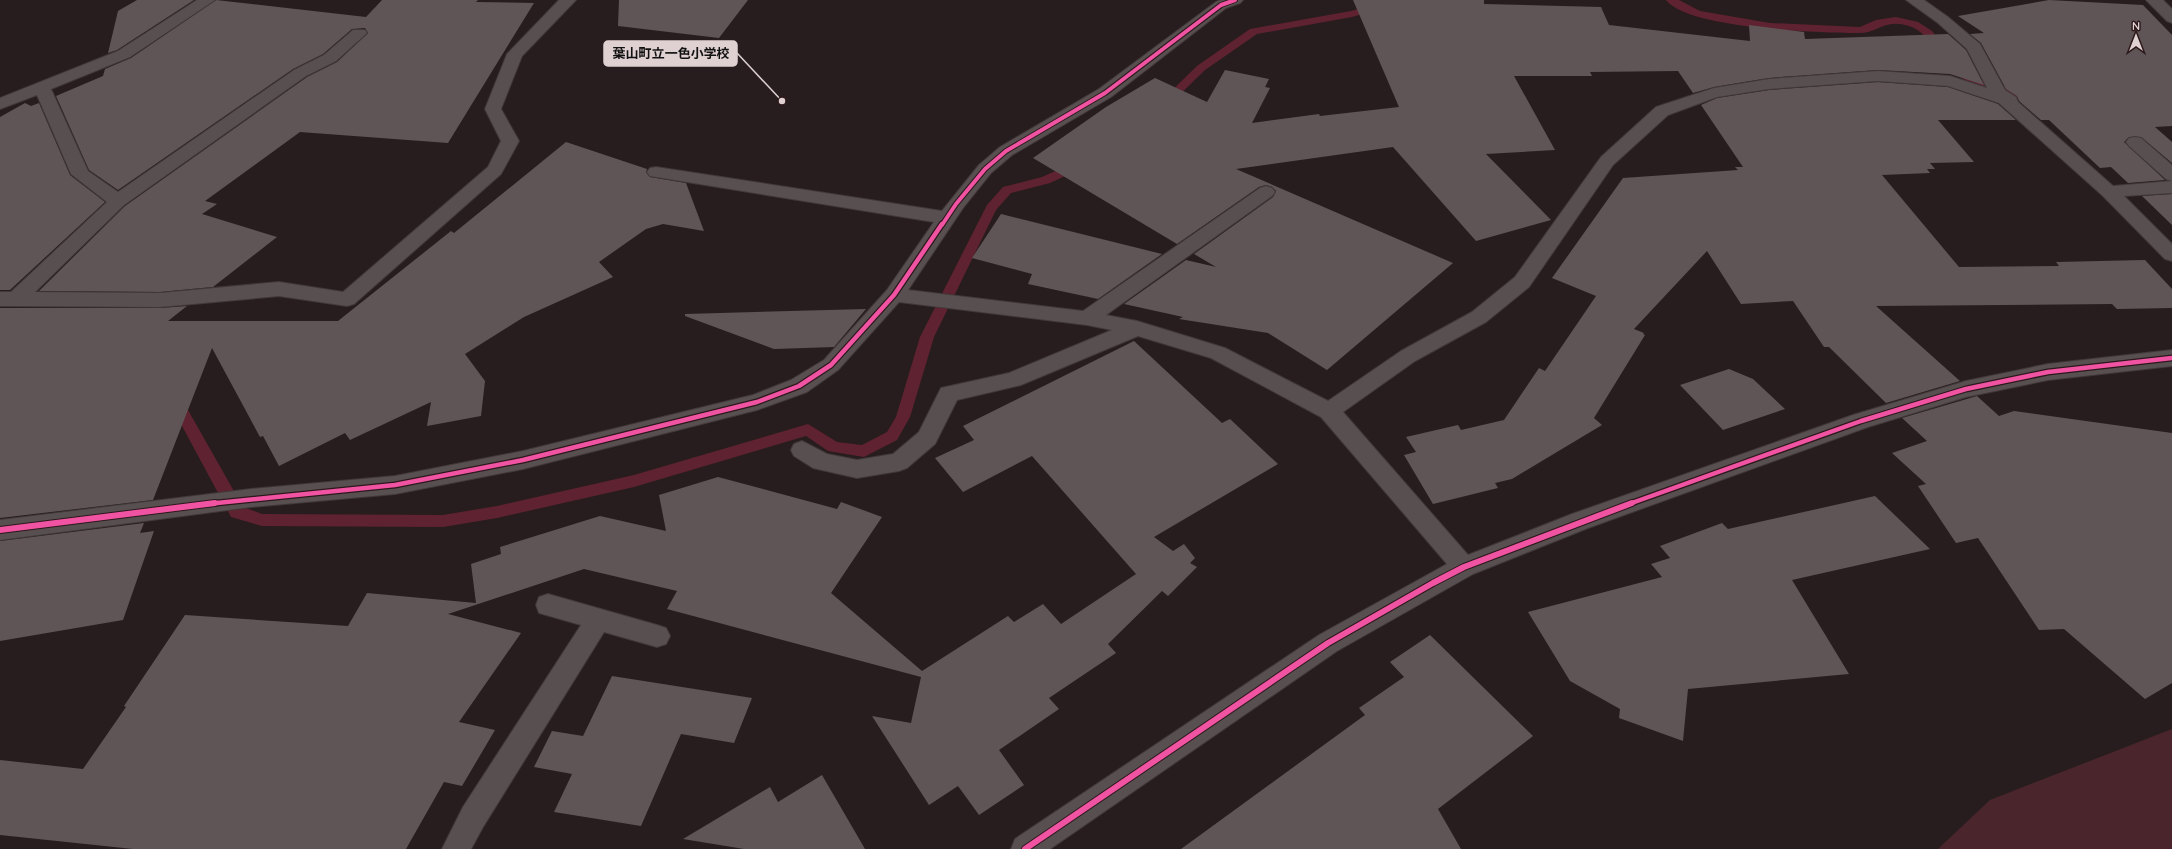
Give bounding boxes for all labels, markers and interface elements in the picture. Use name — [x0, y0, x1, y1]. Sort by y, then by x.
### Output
north arrow — [2116, 16, 2156, 56]
text: N — [2132, 19, 2140, 33]
callout: 葉山町立一色小学校 — [604, 41, 737, 66]
text: 葉山町立一色小学校 — [612, 45, 730, 61]

